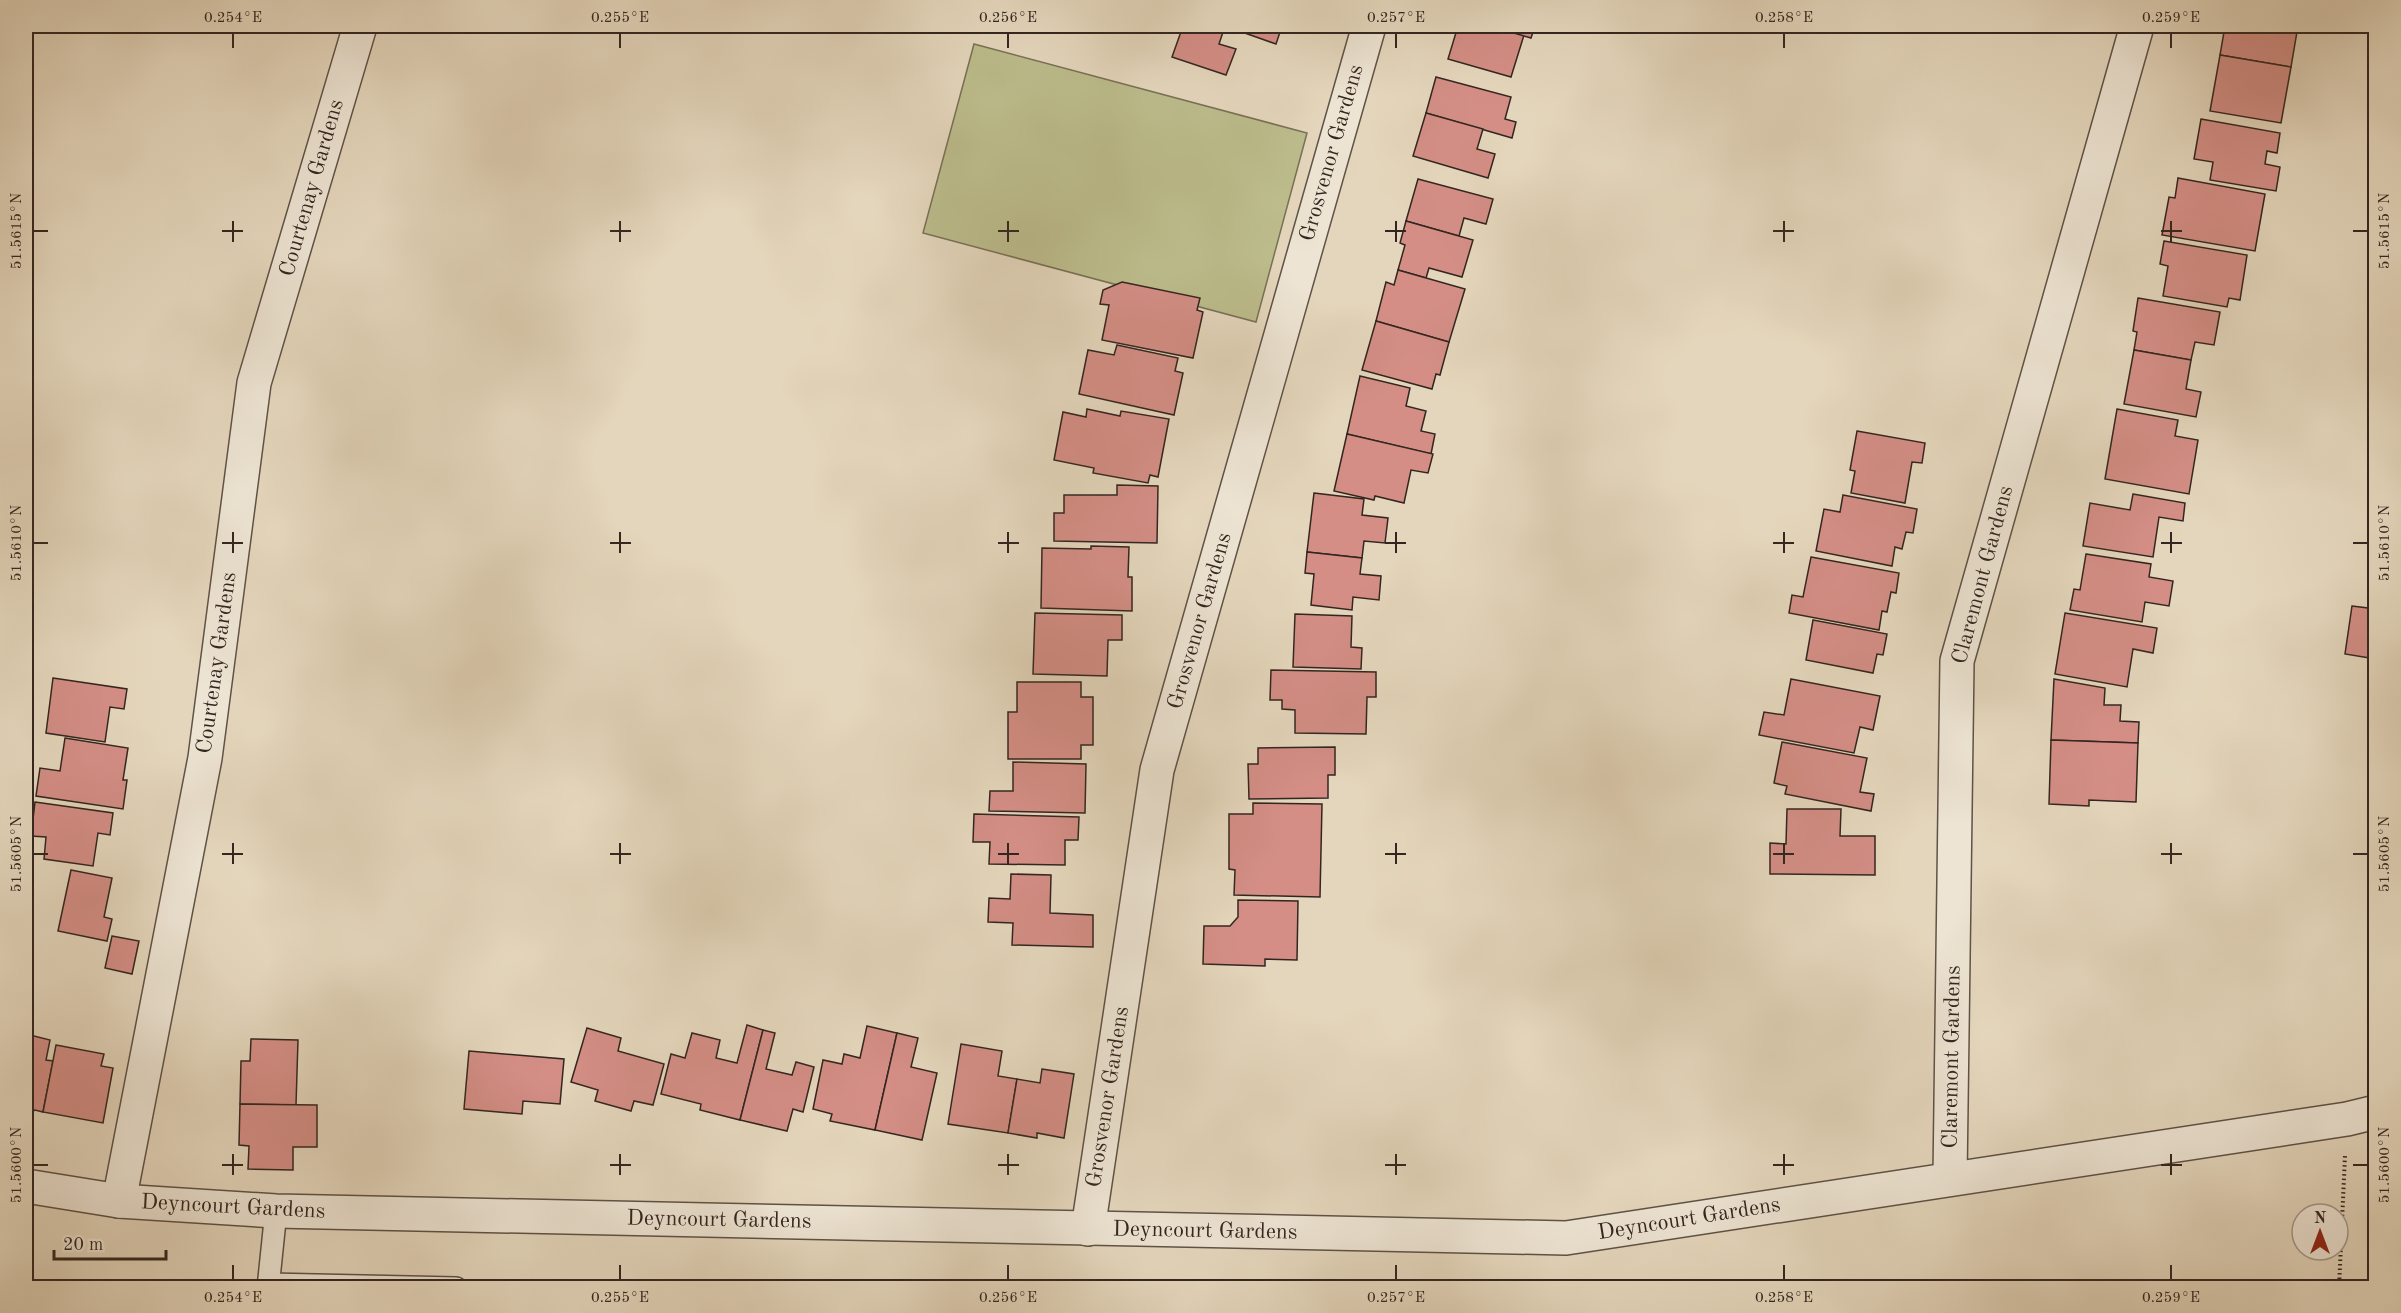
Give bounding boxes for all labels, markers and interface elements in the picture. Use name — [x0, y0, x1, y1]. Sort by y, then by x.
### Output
text: 0.254°E — [204, 11, 262, 26]
text: 0.255°E — [591, 11, 649, 26]
text: 0.256°E — [979, 11, 1037, 26]
text: 0.257°E — [1367, 11, 1425, 26]
text: 0.258°E — [1755, 11, 1813, 26]
text: 0.259°E — [2142, 11, 2200, 26]
street label: Grosvenor Gardens — [1296, 62, 1368, 244]
street label: Courtenay Gardens — [276, 97, 348, 279]
text: 51.5615°N — [10, 192, 25, 269]
text: 51.5615°N — [2378, 192, 2393, 269]
street label: Claremont Gardens — [1949, 483, 2017, 667]
text: 51.5610°N — [10, 504, 25, 581]
text: 51.5610°N — [2378, 504, 2393, 581]
street label: Grosvenor Gardens — [1164, 530, 1236, 712]
street label: Courtenay Gardens — [193, 571, 241, 755]
text: 51.5605°N — [10, 815, 25, 892]
text: 51.5605°N — [2378, 815, 2393, 892]
street label: Claremont Gardens — [1939, 965, 1965, 1149]
street label: Grosvenor Gardens — [1083, 1005, 1133, 1189]
text: 51.5600°N — [10, 1126, 25, 1203]
text: 51.5600°N — [2378, 1126, 2393, 1203]
street label: Deyncourt Gardens — [140, 1191, 326, 1223]
street label: Deyncourt Gardens — [1596, 1194, 1782, 1244]
north arrow — [2290, 1202, 2350, 1262]
street label: Deyncourt Gardens — [626, 1207, 812, 1233]
text: N — [2314, 1211, 2327, 1227]
street label: Deyncourt Gardens — [1112, 1218, 1298, 1244]
scale bar — [54, 1223, 166, 1261]
text: 20 m — [63, 1236, 103, 1254]
text: 0.254°E — [204, 1291, 262, 1306]
text: 0.255°E — [591, 1291, 649, 1306]
text: 0.256°E — [979, 1291, 1037, 1306]
text: 0.257°E — [1367, 1291, 1425, 1306]
text: 0.258°E — [1755, 1291, 1813, 1306]
text: 0.259°E — [2142, 1291, 2200, 1306]

